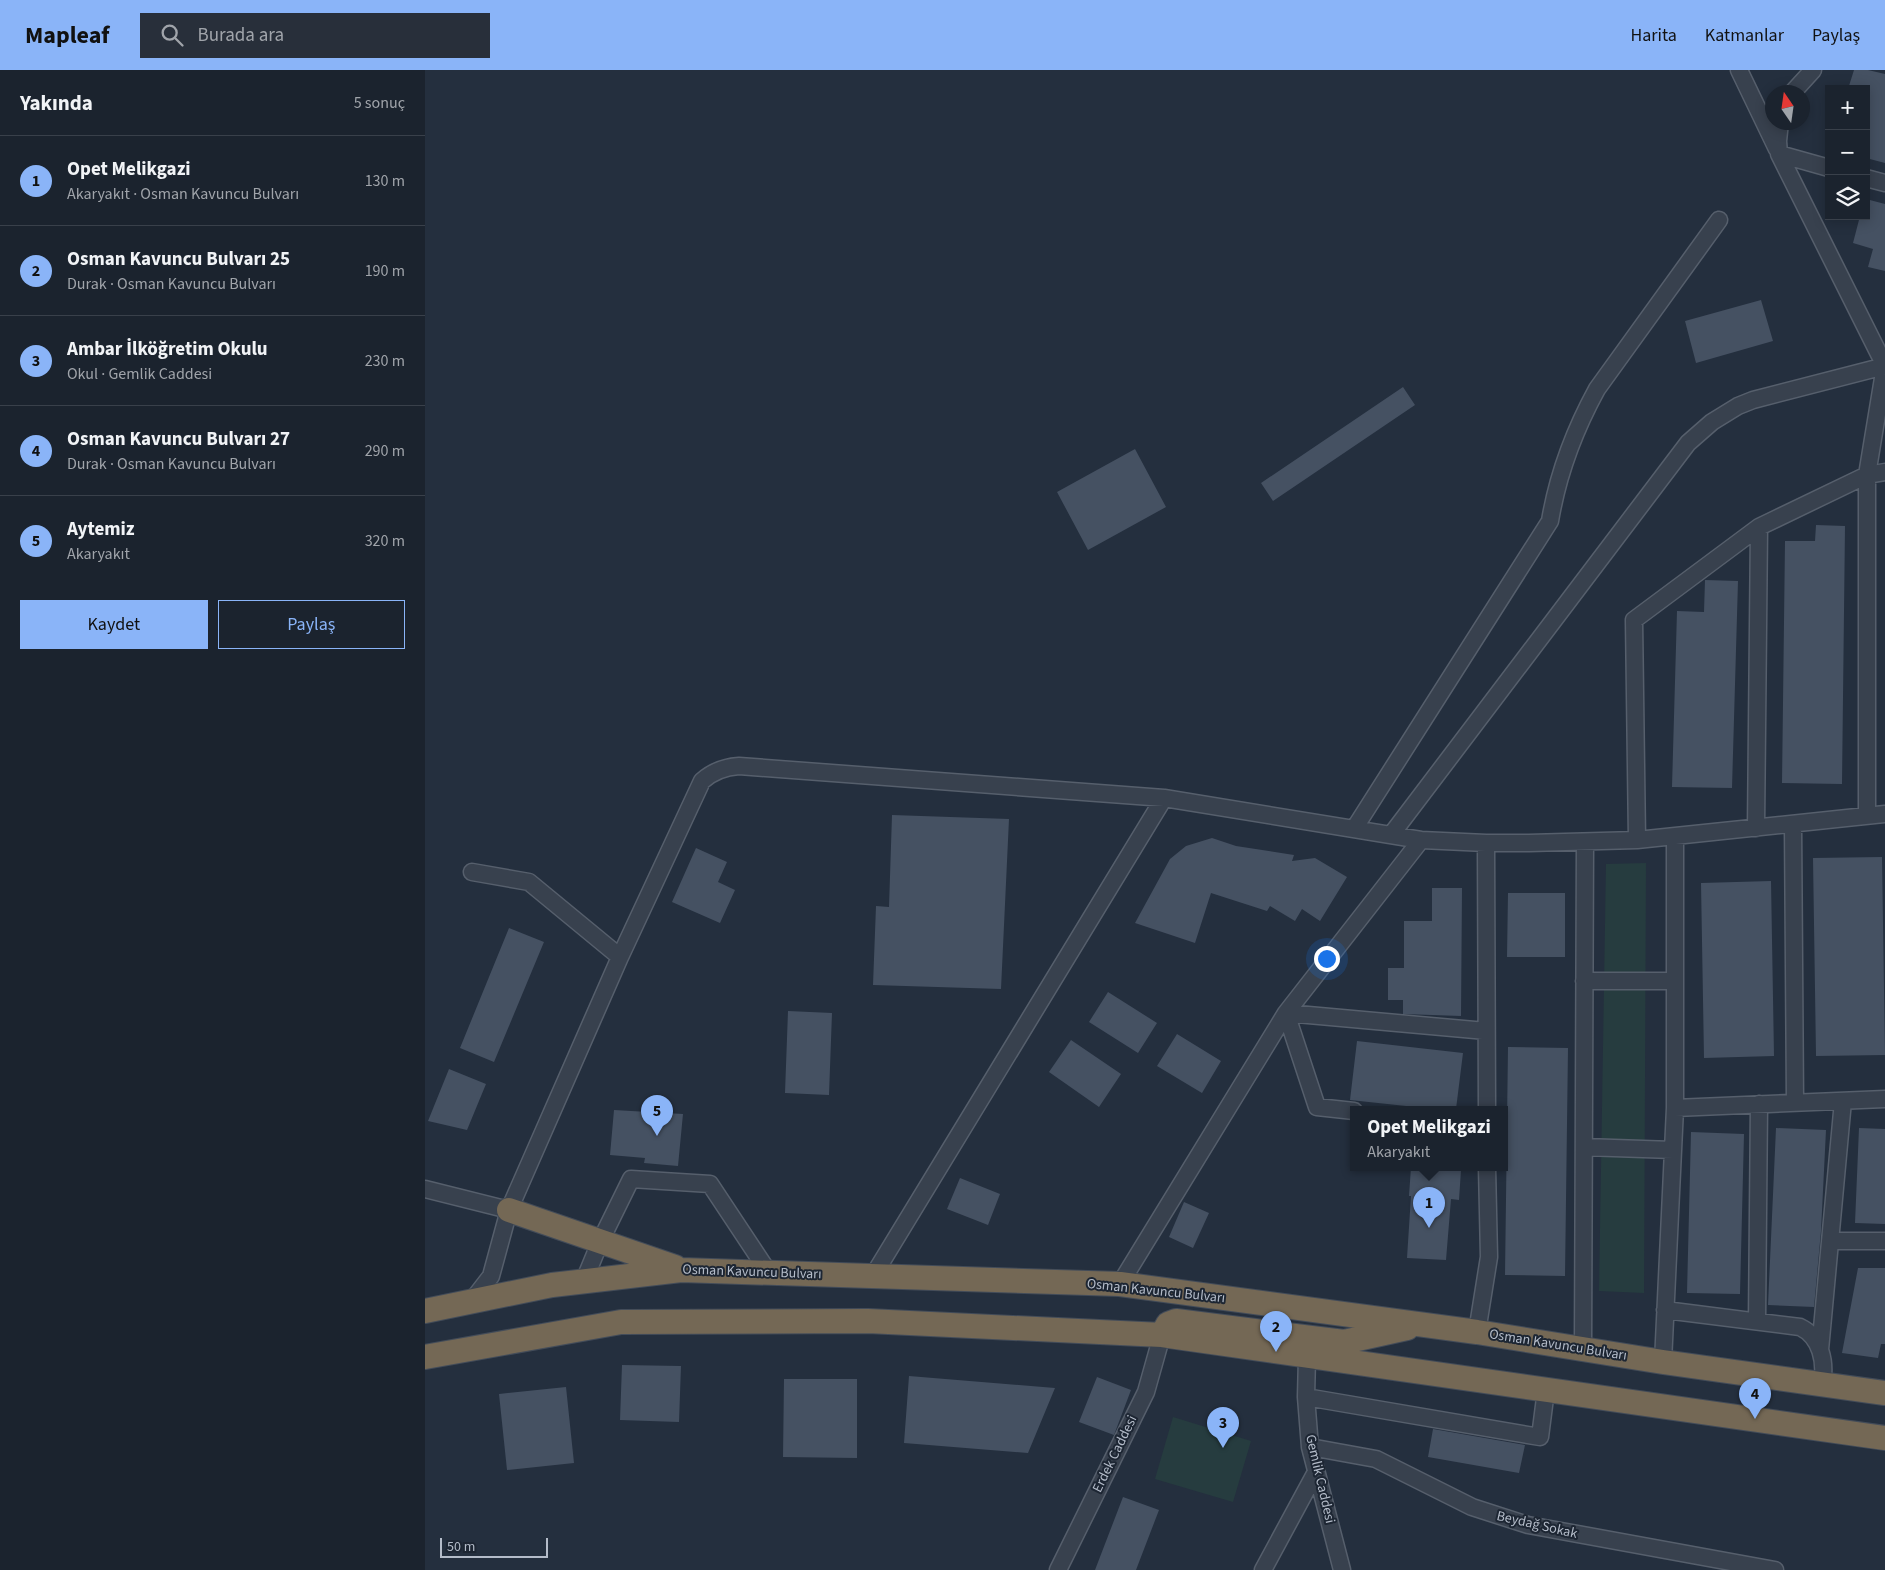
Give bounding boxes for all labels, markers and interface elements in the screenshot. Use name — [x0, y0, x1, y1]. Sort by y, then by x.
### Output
search box — [140, 13, 490, 58]
text: Mapleaf — [25, 18, 110, 53]
icon: search — [158, 21, 186, 49]
text: Burada ara — [198, 22, 284, 49]
text: Harita — [1631, 23, 1677, 48]
text: Katmanlar — [1705, 23, 1784, 48]
text: Paylaş — [1812, 23, 1860, 48]
north arrow — [1765, 85, 1810, 130]
map controls — [1825, 85, 1870, 220]
button: + — [1825, 85, 1870, 130]
text: Yakında — [20, 88, 93, 118]
text: 5 sonuç — [354, 92, 405, 114]
button: − — [1825, 130, 1870, 175]
text: Opet Melikgazi — [67, 156, 191, 183]
text: 1 — [32, 170, 40, 192]
text: 130 m — [365, 170, 405, 192]
button: layers — [1825, 175, 1870, 220]
text: Akaryakıt · Osman Kavuncu Bulvarı — [67, 183, 299, 205]
text: Osman Kavuncu Bulvarı 25 — [67, 246, 290, 273]
text: 2 — [32, 260, 40, 282]
text: 190 m — [365, 260, 405, 282]
text: Durak · Osman Kavuncu Bulvarı — [67, 273, 276, 295]
text: Ambar İlköğretim Okulu — [67, 336, 268, 363]
text: 3 — [32, 350, 40, 372]
text: 230 m — [365, 350, 405, 372]
text: Okul · Gemlik Caddesi — [67, 363, 212, 385]
text: Osman Kavuncu Bulvarı 27 — [67, 426, 290, 453]
text: 4 — [32, 440, 40, 462]
text: 290 m — [365, 440, 405, 462]
text: Durak · Osman Kavuncu Bulvarı — [67, 453, 276, 475]
text: Aytemiz — [67, 516, 135, 543]
text: 5 — [32, 530, 40, 552]
text: 320 m — [365, 530, 405, 552]
text: Akaryakıt — [67, 543, 130, 565]
button: Kaydet — [20, 600, 208, 649]
button: Paylaş — [218, 600, 405, 649]
your location — [1314, 946, 1340, 972]
pin: 5 — [641, 1095, 673, 1136]
popup — [1350, 1106, 1508, 1171]
text: Opet Melikgazi — [1367, 1114, 1491, 1141]
text: Akaryakıt — [1367, 1141, 1430, 1163]
pin: 1 — [1413, 1187, 1445, 1228]
street label: Osman Kavuncu Bulvarı — [682, 1260, 822, 1284]
street label: Osman Kavuncu Bulvarı — [1086, 1274, 1226, 1308]
pin: 2 — [1260, 1311, 1292, 1352]
street label: Osman Kavuncu Bulvarı — [1488, 1324, 1628, 1366]
pin: 4 — [1739, 1378, 1771, 1419]
pin: 3 — [1207, 1407, 1239, 1448]
street label: Erdek Caddesi — [1088, 1412, 1142, 1496]
street label: Gemlik Caddesi — [1300, 1433, 1340, 1525]
street label: Beydağ Sokak — [1495, 1506, 1579, 1544]
scale bar — [440, 1535, 547, 1558]
text: 50 m — [447, 1537, 475, 1557]

